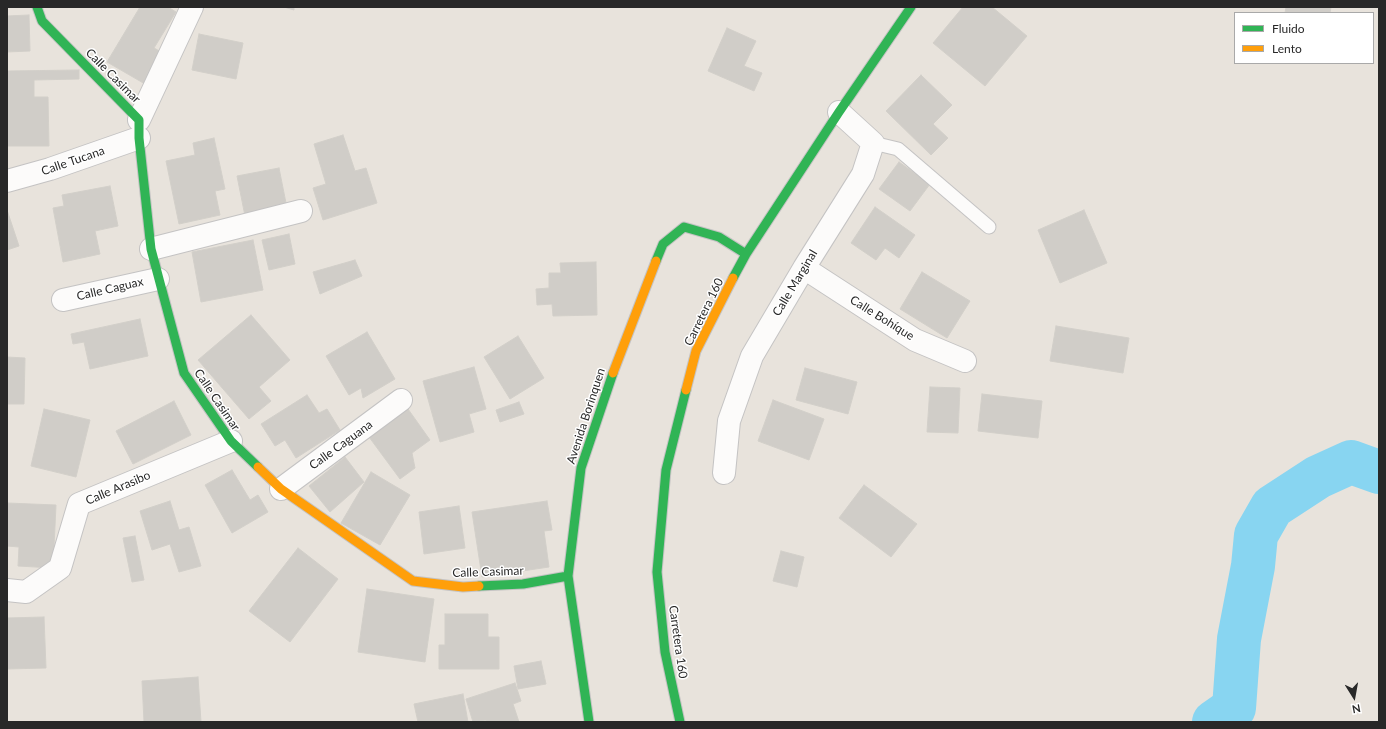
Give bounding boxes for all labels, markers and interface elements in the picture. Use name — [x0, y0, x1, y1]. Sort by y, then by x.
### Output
legend — [1234, 12, 1374, 64]
text: Fluido — [1272, 21, 1305, 36]
text: Lento — [1272, 41, 1302, 56]
street label: Calle Casimar — [83, 46, 143, 106]
street label: Calle Tucana — [39, 143, 107, 179]
street label: Calle Marginal — [770, 247, 820, 319]
street label: Calle Caguax — [75, 274, 145, 304]
street label: Carretera 160 — [681, 276, 727, 348]
street label: Calle Bohíque — [847, 293, 917, 343]
street label: Calle Casimar — [191, 366, 243, 434]
street label: Avenida Borinquen — [564, 366, 608, 466]
street label: Calle Caguana — [307, 417, 375, 473]
street label: Calle Arasibo — [83, 468, 153, 508]
street label: Calle Casimar — [452, 564, 524, 580]
street label: Carretera 160 — [666, 605, 690, 679]
north arrow — [1334, 677, 1374, 717]
text: N — [1351, 702, 1362, 716]

